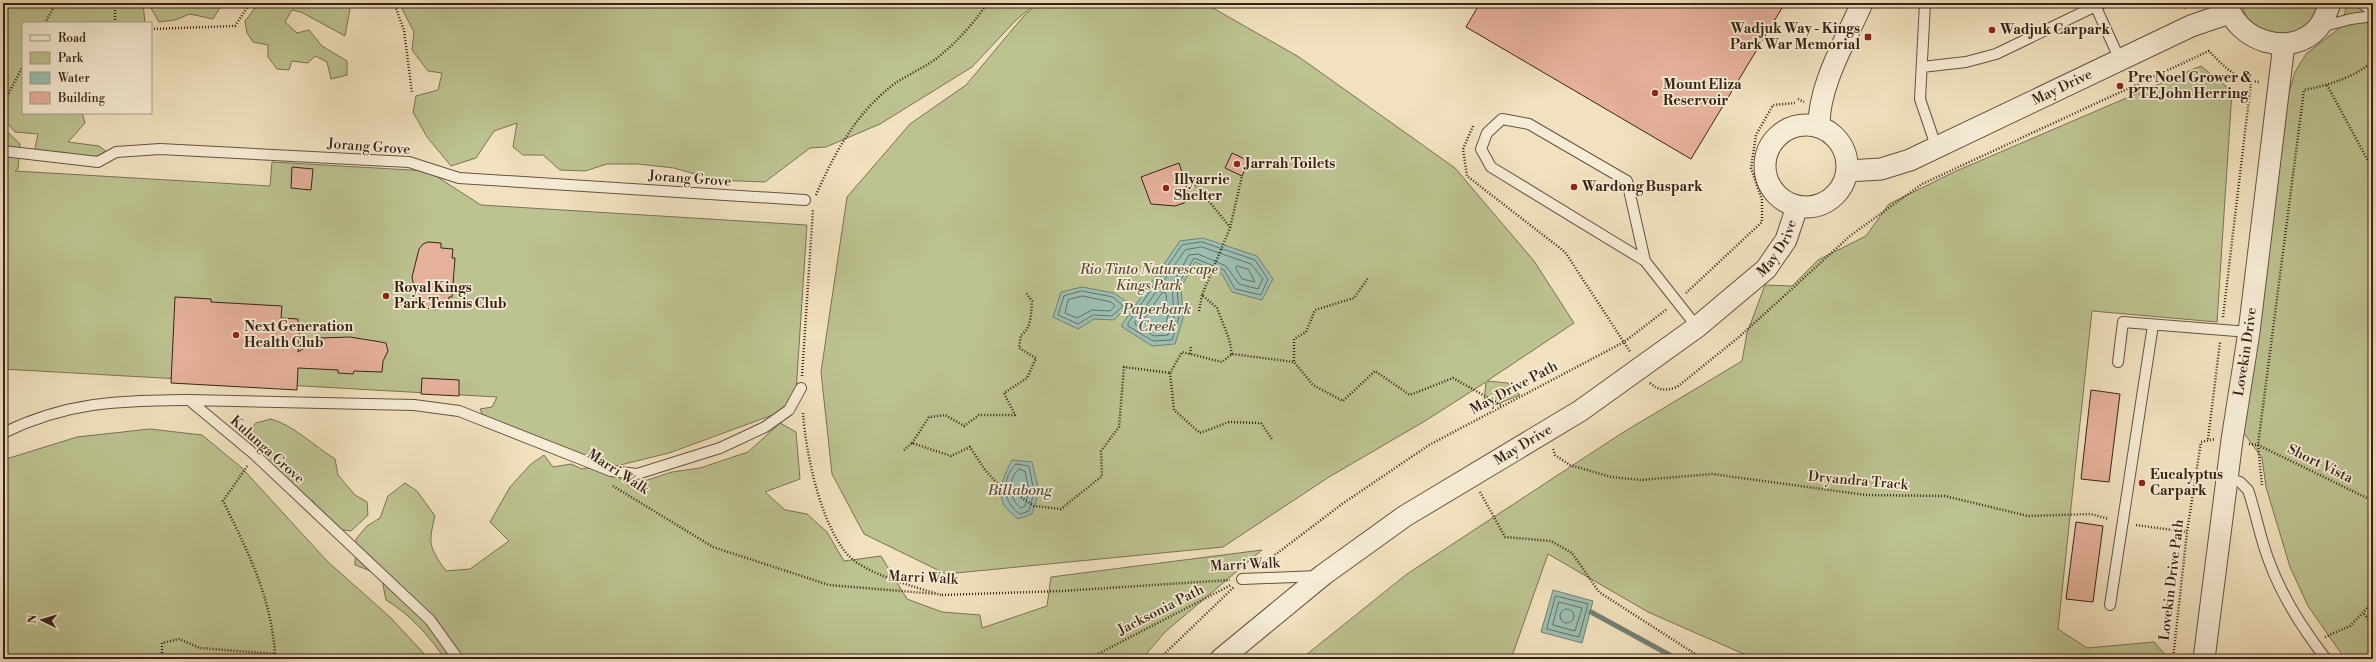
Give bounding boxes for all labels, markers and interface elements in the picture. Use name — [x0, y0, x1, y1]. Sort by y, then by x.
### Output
place label: Wadjuk Way - Kings Park War Memorial — [1730, 20, 1860, 54]
place label: Wadjuk Carpark — [1999, 21, 2110, 39]
legend — [22, 22, 152, 114]
marker: Wadjuk Carpark — [1987, 25, 1997, 35]
text: Road — [58, 31, 86, 46]
marker: Wadjuk Way - Kings Park War Memorial — [1863, 32, 1873, 42]
text: Park — [58, 51, 84, 66]
street label: May Drive — [2029, 65, 2095, 109]
place label: Pre Noel Grower & PTE John Herring — [2128, 69, 2253, 103]
text: Water — [57, 71, 90, 86]
place label: Mount Eliza Reservoir — [1663, 76, 1742, 110]
marker: Pre Noel Grower & PTE John Herring — [2115, 81, 2125, 91]
marker: Mount Eliza Reservoir — [1650, 88, 1660, 98]
text: Building — [57, 91, 106, 106]
street label: Jorang Grove — [326, 135, 411, 159]
place label: Jarrah Toilets — [1243, 155, 1335, 173]
marker: Jarrah Toilets — [1232, 159, 1242, 169]
street label: Jorang Grove — [647, 167, 732, 191]
place label: Illyarrie Shelter — [1174, 171, 1230, 205]
place label: Wardong Buspark — [1581, 178, 1703, 196]
marker: Wardong Buspark — [1569, 182, 1579, 192]
marker: Illyarrie Shelter — [1161, 183, 1171, 193]
street label: May Drive — [1753, 217, 1801, 282]
park label: Rio Tinto Naturescape Kings Park — [1079, 261, 1218, 295]
place label: Royal Kings Park Tennis Club — [394, 279, 507, 313]
marker: Royal Kings Park Tennis Club — [381, 291, 391, 301]
water label: Paperbark Creek — [1122, 300, 1191, 336]
street label: Lovekin Drive — [2230, 306, 2261, 398]
place label: Next Generation Health Club — [244, 318, 354, 352]
marker: Next Generation Health Club — [231, 330, 241, 340]
street label: May Drive Path — [1467, 357, 1562, 419]
street label: Kulunga Grove — [226, 412, 308, 488]
street label: May Drive — [1491, 421, 1556, 469]
street label: Short Vista — [2284, 440, 2357, 488]
street label: Marri Walk — [584, 445, 653, 499]
place label: Eucalyptus Carpark — [2150, 466, 2223, 500]
street label: Dryandra Track — [1807, 468, 1909, 494]
marker: Eucalyptus Carpark — [2137, 478, 2147, 488]
water label: Billabong — [987, 481, 1054, 500]
street label: Lovekin Drive Path — [2156, 518, 2188, 642]
street label: Marri Walk — [1210, 554, 1281, 576]
street label: Marri Walk — [888, 567, 959, 589]
street label: Jacksonia Path — [1114, 580, 1208, 640]
north arrow — [22, 600, 62, 640]
text: N — [26, 614, 40, 624]

